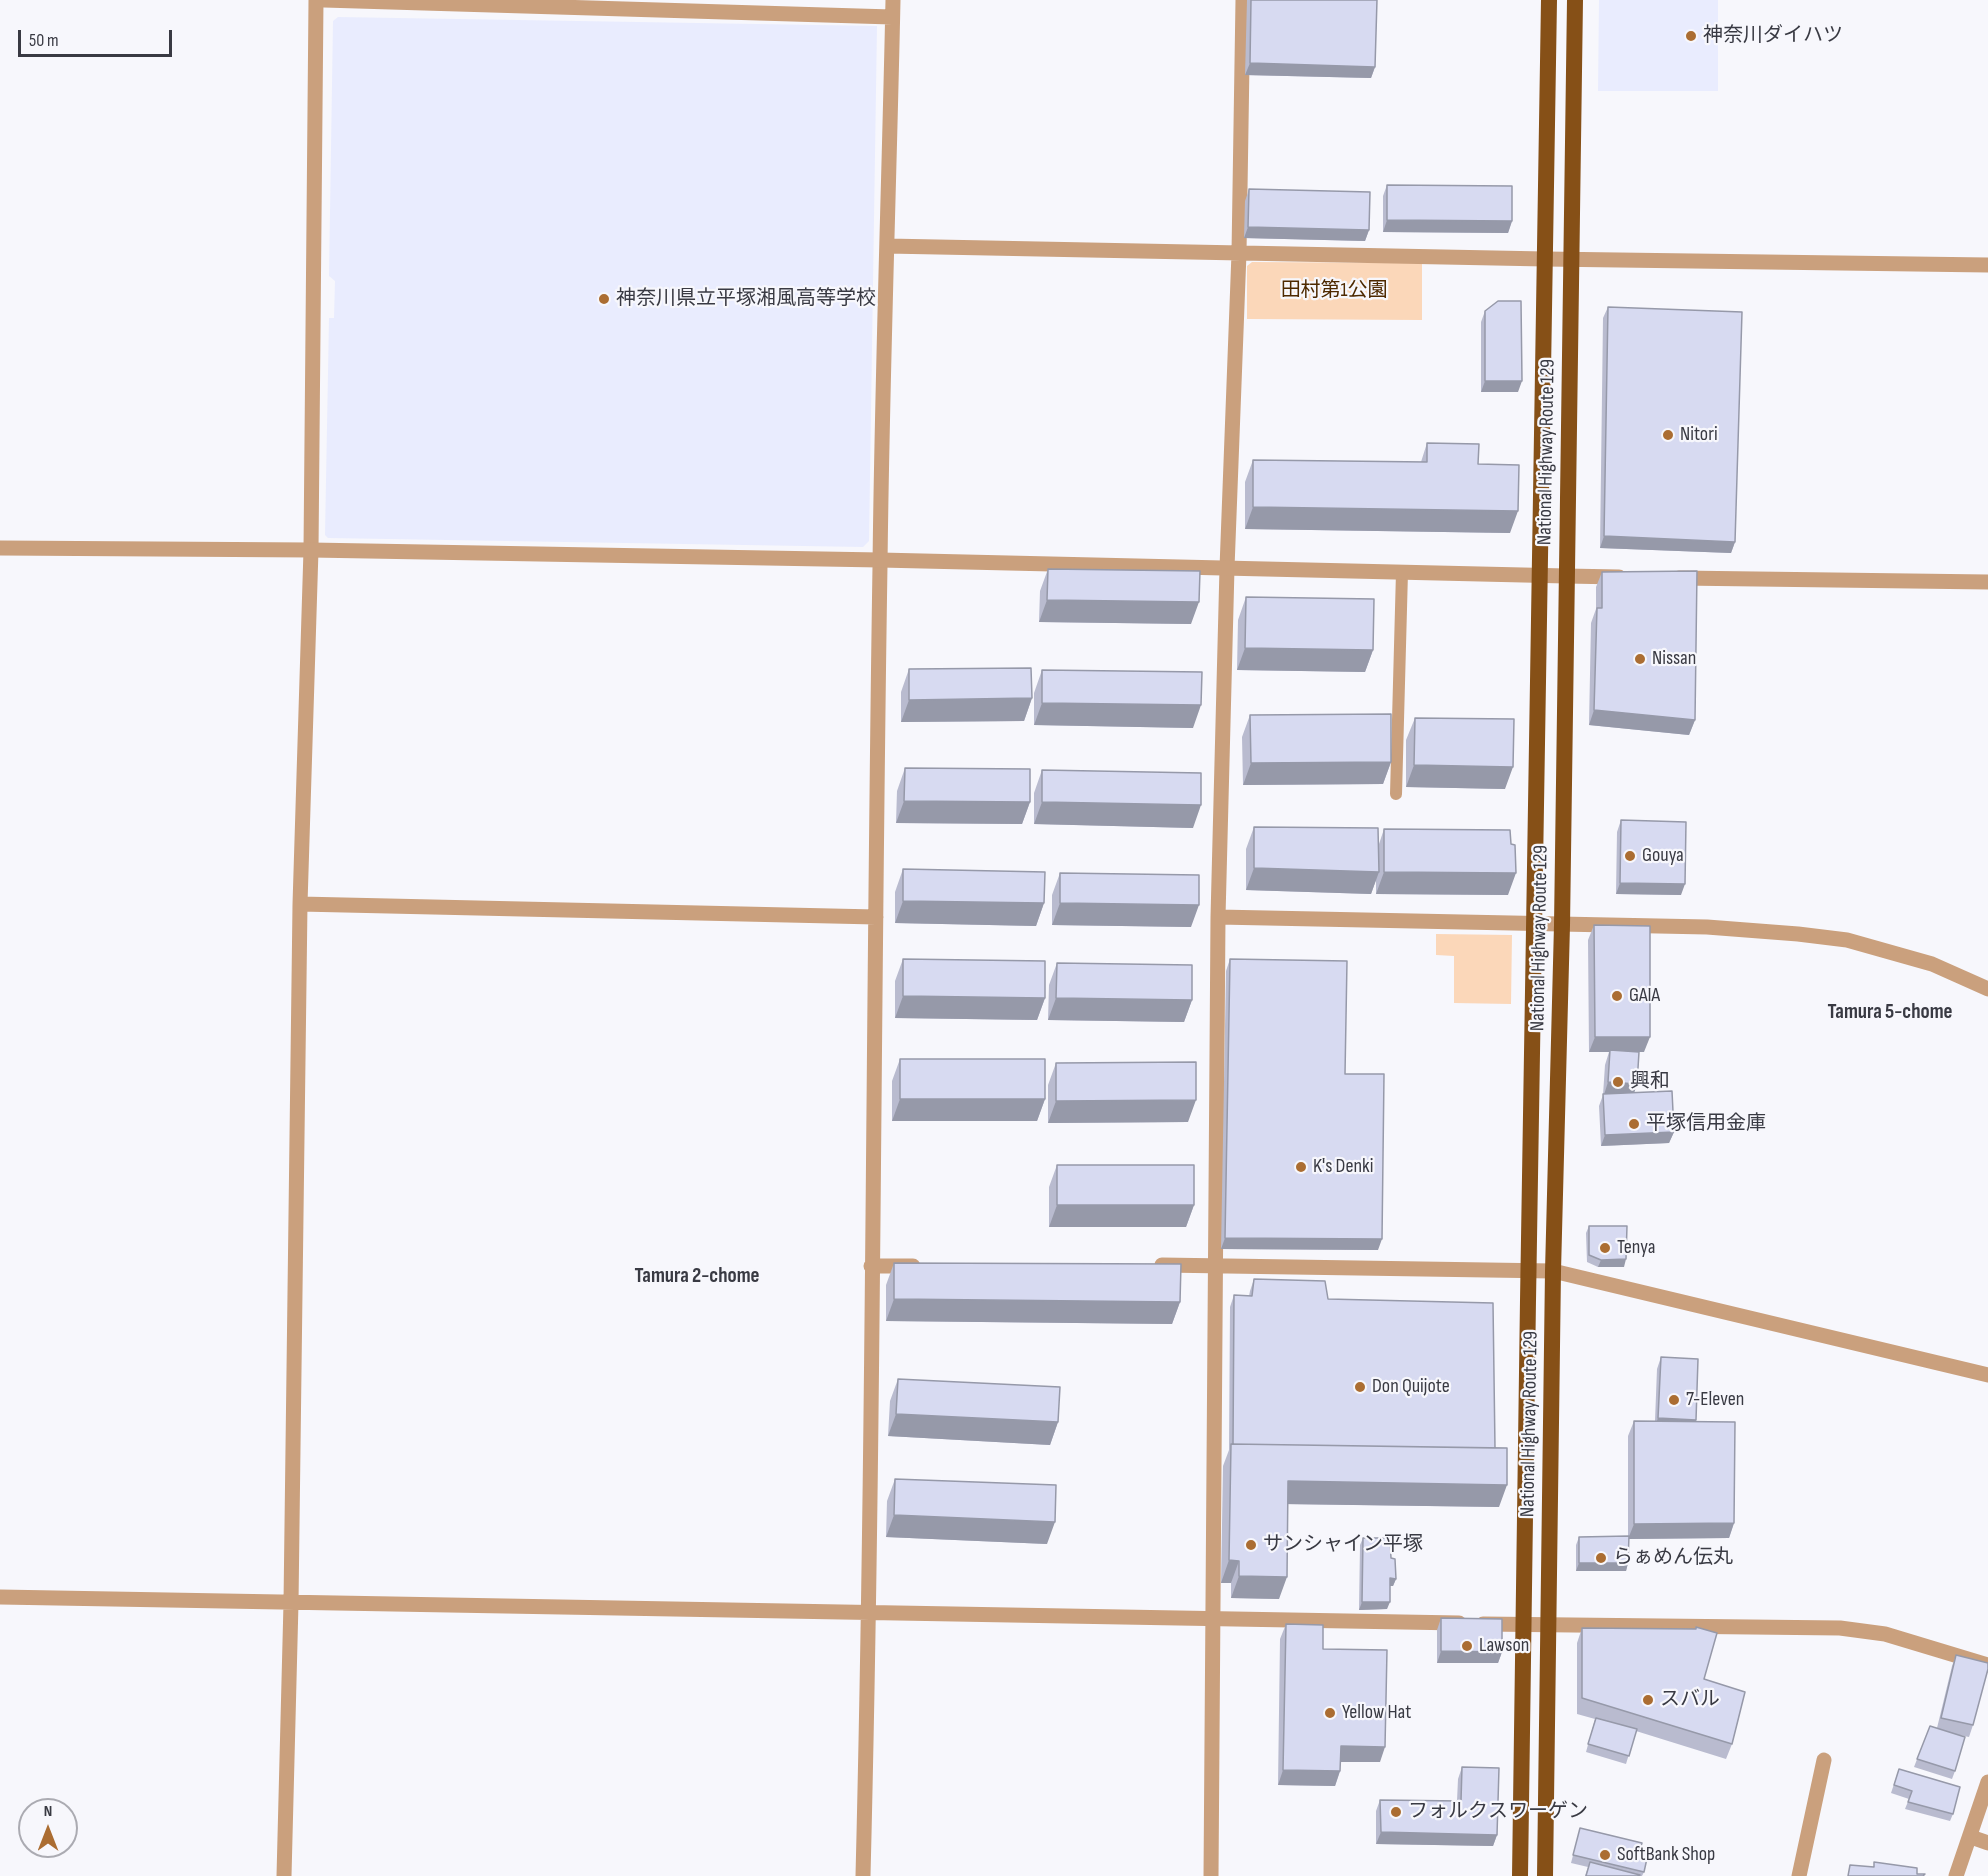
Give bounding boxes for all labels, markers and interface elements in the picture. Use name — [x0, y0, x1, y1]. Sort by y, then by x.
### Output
scale bar — [21, 18, 176, 56]
place label: 神奈川ダイハツ — [1703, 24, 1843, 48]
marker: 神奈川ダイハツ — [1684, 29, 1698, 43]
text: 50 m — [29, 30, 59, 51]
park label: 田村第1公園 — [1281, 279, 1387, 303]
place label: 神奈川県立平塚湘風高等学校 — [616, 287, 876, 311]
marker: 神奈川県立平塚湘風高等学校 — [597, 292, 611, 306]
street label: National Highway Route 129 — [1533, 359, 1561, 545]
place label: Nitori — [1680, 423, 1718, 447]
marker: Nitori — [1661, 428, 1675, 442]
place label: Nissan — [1652, 647, 1696, 671]
marker: Nissan — [1633, 652, 1647, 666]
place label: Gouya — [1642, 844, 1684, 868]
street label: National Highway Route 129 — [1526, 845, 1554, 1031]
marker: Gouya — [1623, 849, 1637, 863]
place label: GAIA — [1629, 984, 1660, 1008]
marker: GAIA — [1610, 989, 1624, 1003]
district label: Tamura 5-chome — [1827, 1000, 1953, 1026]
place label: 興和 — [1630, 1070, 1670, 1094]
marker: 興和 — [1611, 1075, 1625, 1089]
place label: 平塚信用金庫 — [1646, 1112, 1766, 1136]
marker: 平塚信用金庫 — [1627, 1117, 1641, 1131]
place label: K's Denki — [1313, 1155, 1373, 1179]
marker: K's Denki — [1294, 1160, 1308, 1174]
place label: Tenya — [1617, 1236, 1655, 1260]
marker: Tenya — [1598, 1241, 1612, 1255]
district label: Tamura 2-chome — [634, 1264, 760, 1290]
street label: National Highway Route 129 — [1516, 1331, 1544, 1517]
place label: Don Quijote — [1372, 1375, 1450, 1399]
marker: Don Quijote — [1353, 1380, 1367, 1394]
place label: 7-Eleven — [1686, 1388, 1744, 1412]
marker: 7-Eleven — [1667, 1393, 1681, 1407]
place label: サンシャイン平塚 — [1263, 1533, 1423, 1557]
marker: サンシャイン平塚 — [1244, 1538, 1258, 1552]
place label: らぁめん伝丸 — [1613, 1546, 1733, 1570]
marker: らぁめん伝丸 — [1594, 1551, 1608, 1565]
place label: Lawson — [1479, 1634, 1529, 1658]
marker: Lawson — [1460, 1639, 1474, 1653]
place label: スバル — [1660, 1688, 1720, 1712]
marker: スバル — [1641, 1693, 1655, 1707]
place label: Yellow Hat — [1342, 1701, 1411, 1725]
marker: Yellow Hat — [1323, 1706, 1337, 1720]
north arrow — [18, 1798, 78, 1858]
place label: フォルクスワーゲン — [1408, 1800, 1588, 1824]
text: N — [44, 1802, 52, 1821]
marker: フォルクスワーゲン — [1389, 1805, 1403, 1819]
place label: SoftBank Shop — [1617, 1843, 1715, 1867]
marker: SoftBank Shop — [1598, 1848, 1612, 1862]

